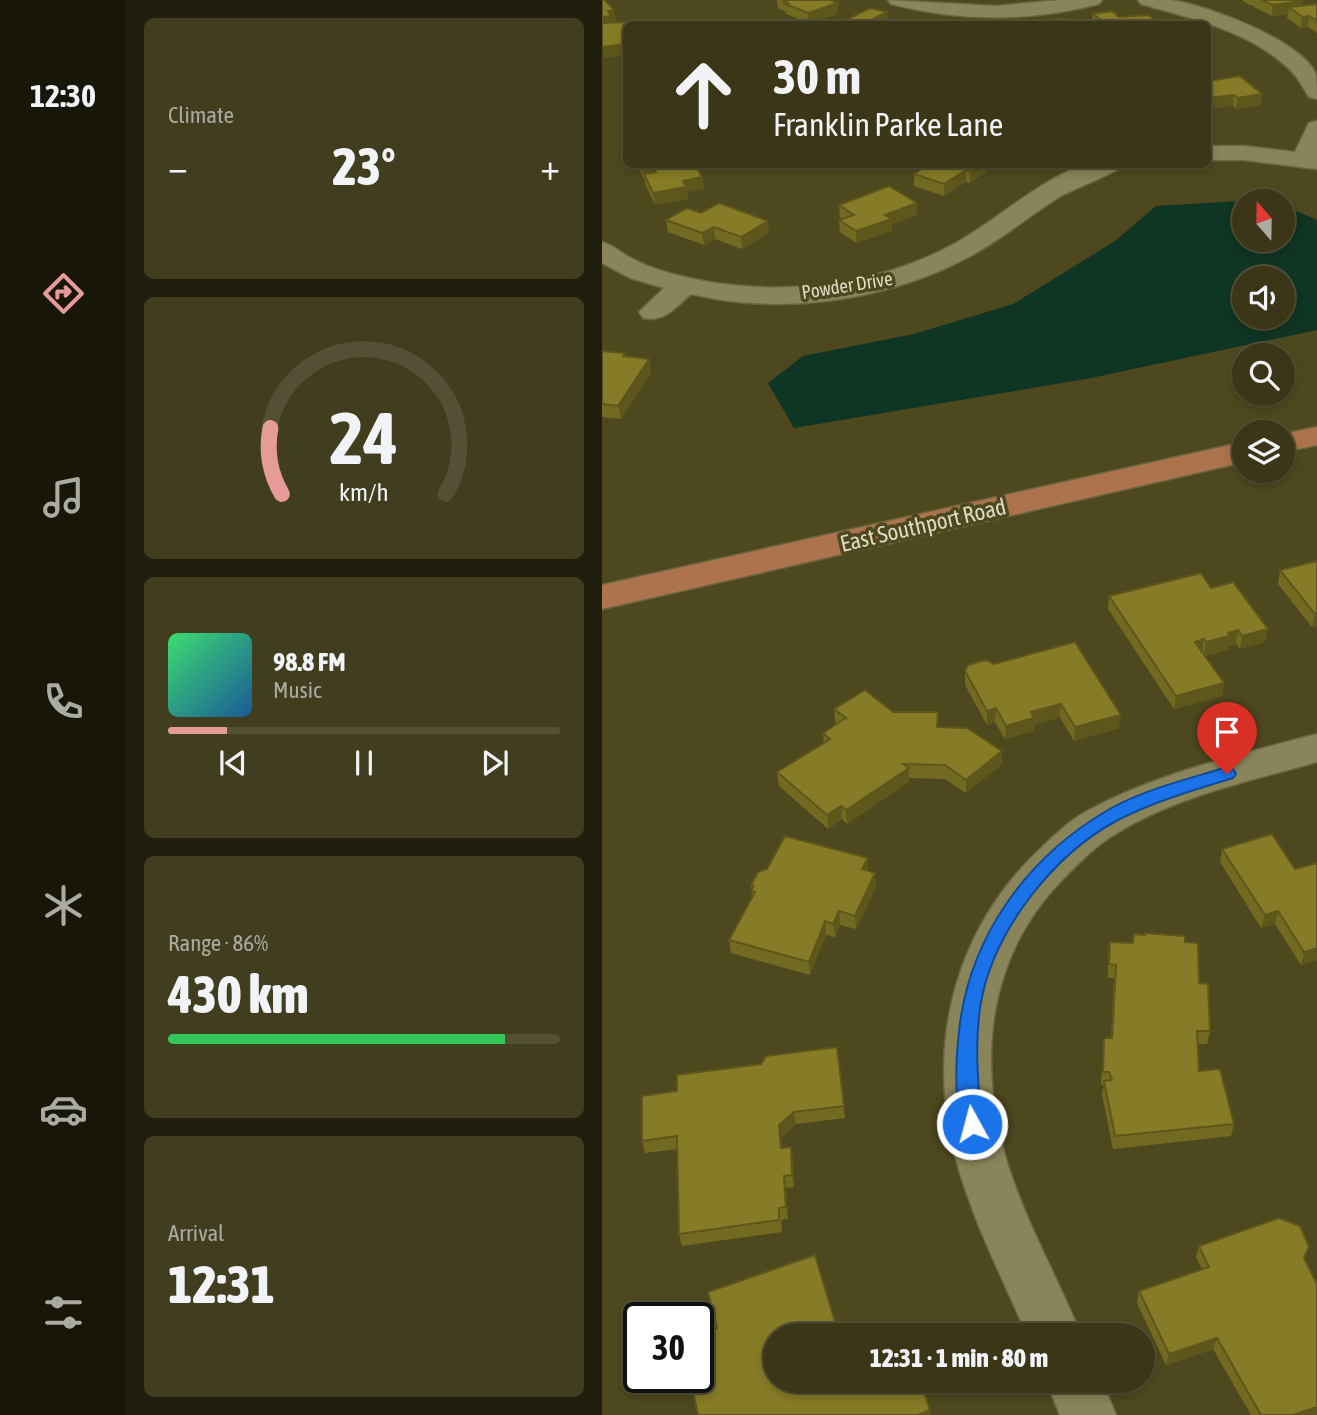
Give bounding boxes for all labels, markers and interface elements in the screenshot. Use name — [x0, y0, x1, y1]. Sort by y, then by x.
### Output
text: 30 m — [773, 48, 861, 104]
icon: ahead — [658, 49, 749, 140]
text: 12:30 — [30, 77, 96, 114]
text: Climate — [168, 102, 234, 128]
text: Franklin Parke Lane — [773, 106, 1003, 143]
text: 23° — [332, 136, 396, 196]
text: − — [168, 145, 188, 188]
text: + — [540, 145, 560, 188]
north arrow — [1232, 189, 1295, 252]
map controls — [1232, 189, 1295, 483]
button: sound — [1232, 266, 1295, 329]
street label: Powder Drive — [800, 267, 894, 303]
icon: directions — [39, 269, 88, 318]
button: search — [1232, 343, 1295, 406]
text: 24 — [330, 397, 398, 480]
button: layers — [1232, 420, 1295, 483]
icon: music — [39, 473, 88, 522]
text: km/h — [339, 478, 389, 506]
street label: East Southport Road — [837, 493, 1009, 557]
text: 98.8 FM — [273, 647, 346, 677]
icon: phone — [39, 677, 88, 726]
text: Music — [273, 677, 321, 703]
pin — [1197, 702, 1257, 774]
icon: arrive — [1208, 713, 1246, 751]
icon: previous — [214, 744, 252, 782]
icon: pause — [345, 744, 383, 782]
icon: next — [476, 744, 514, 782]
icon: climate — [39, 881, 88, 930]
text: Range · 86% — [168, 930, 268, 956]
text: 430 km — [168, 964, 309, 1024]
icon: car — [39, 1085, 88, 1134]
position arrow — [935, 1087, 1009, 1161]
text: Arrival — [168, 1220, 224, 1246]
text: 12:31 — [168, 1254, 275, 1314]
icon: filters — [39, 1288, 88, 1337]
speed limit sign: 30 — [623, 1302, 714, 1393]
text: 12:31 · 1 min · 80 m — [870, 1343, 1048, 1373]

